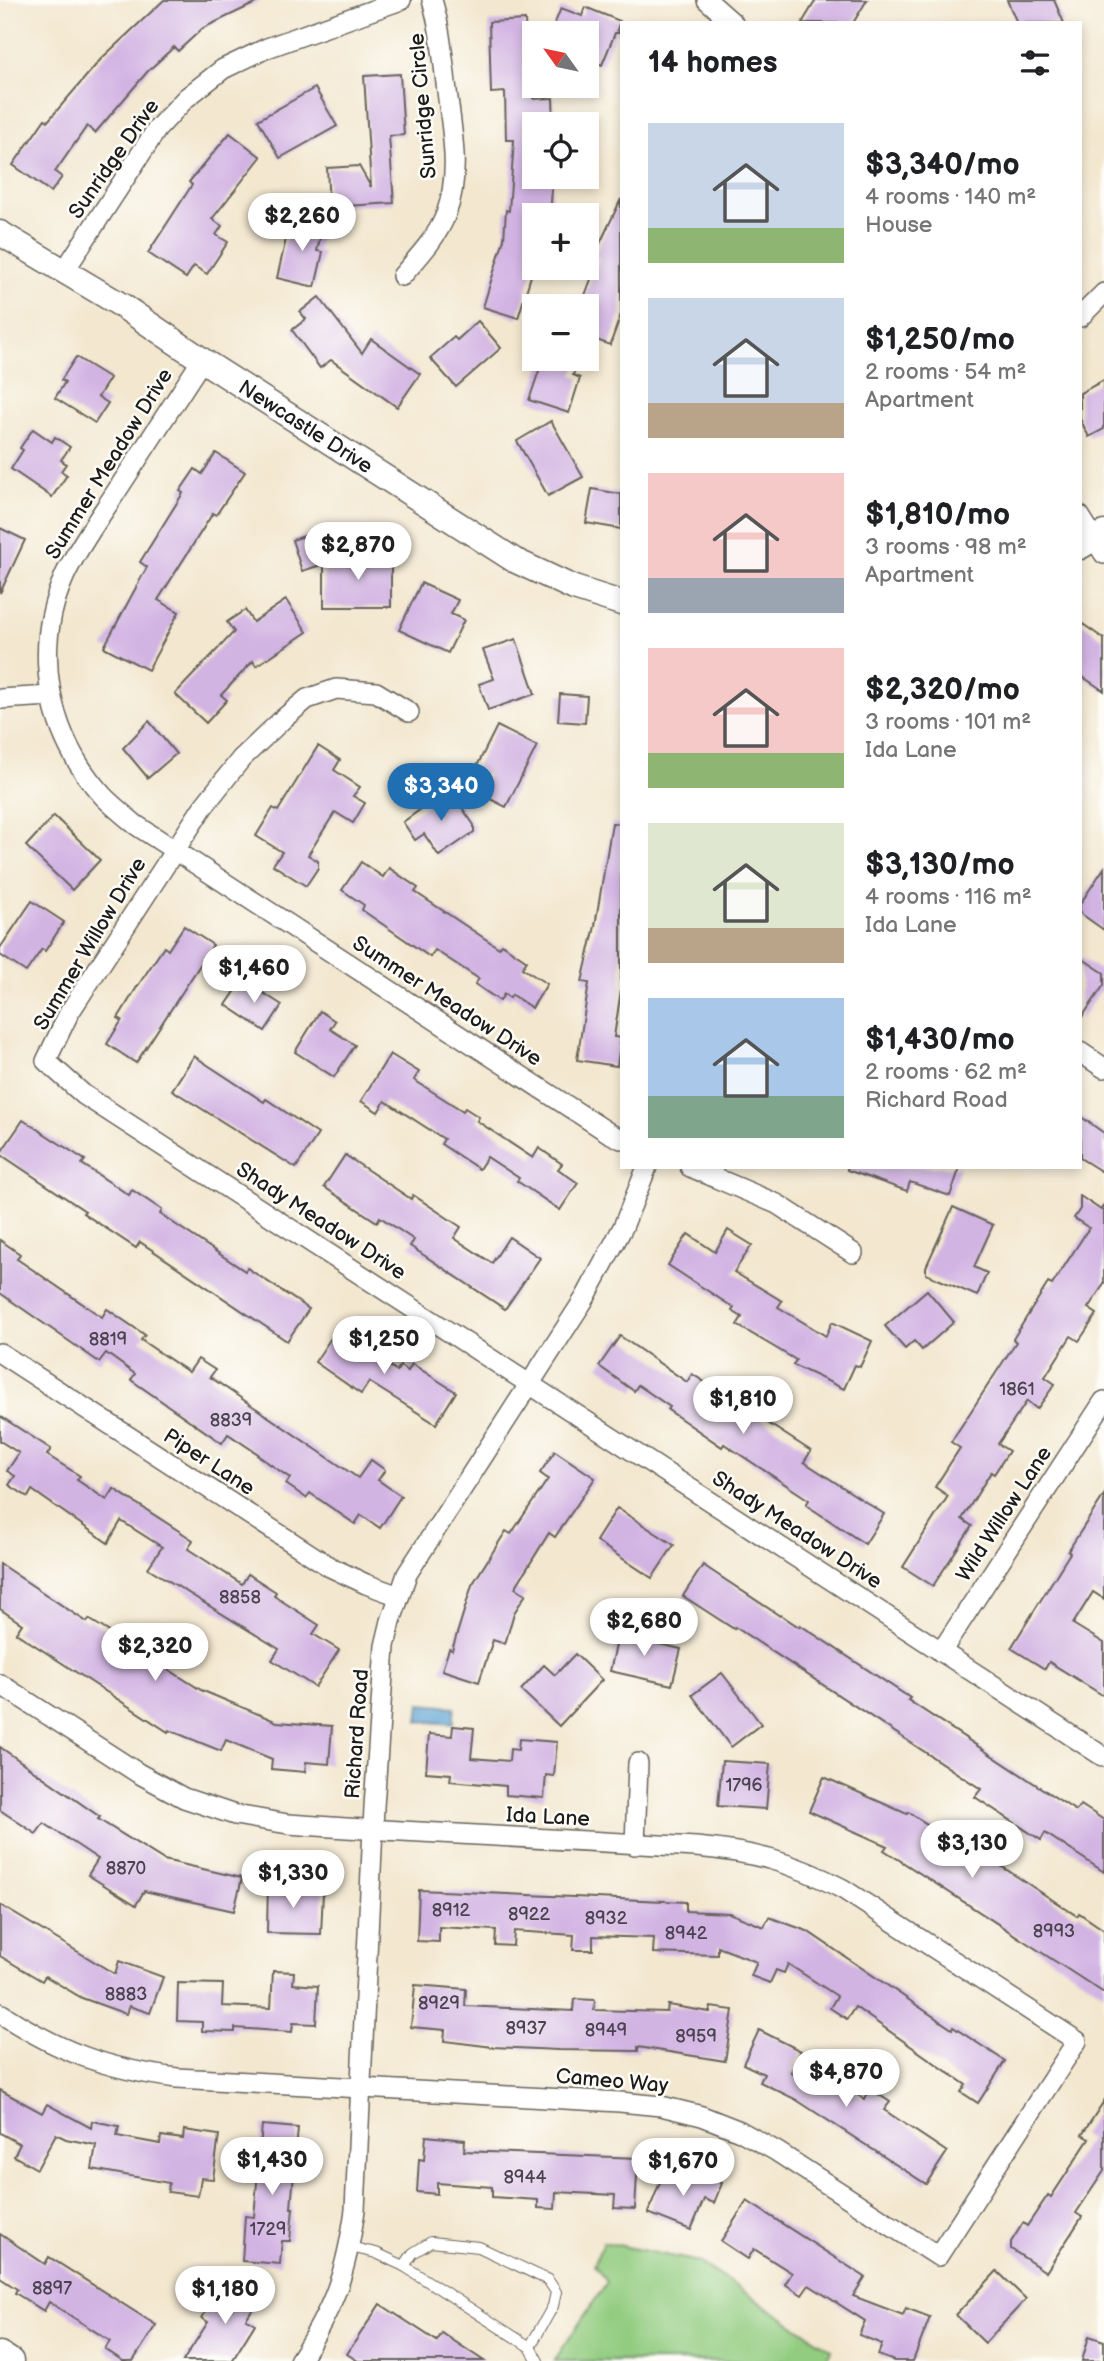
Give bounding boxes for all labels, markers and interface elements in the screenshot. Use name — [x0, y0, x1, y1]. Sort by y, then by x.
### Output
north arrow — [522, 21, 598, 98]
map controls — [522, 21, 599, 371]
street label: Sunridge Circle — [404, 32, 442, 180]
icon: filters — [1016, 44, 1054, 82]
text: 14 homes — [648, 45, 777, 81]
street label: Sunridge Drive — [63, 94, 165, 224]
button: locate — [522, 112, 599, 189]
text: $3,340/mo — [865, 147, 1020, 183]
icon: home — [704, 151, 788, 235]
text: 4 rooms · 140 m² — [865, 183, 1036, 211]
pin: $2,260 — [245, 194, 359, 253]
text: $2,260 — [264, 202, 340, 230]
button: + — [522, 203, 599, 280]
text: House — [865, 211, 932, 239]
button: − — [522, 294, 599, 371]
text: $1,250/mo — [865, 322, 1015, 358]
icon: home — [704, 326, 788, 410]
text: 2 rooms · 54 m² — [865, 358, 1027, 386]
street label: Summer Meadow Drive — [40, 364, 178, 564]
street label: Newcastle Drive — [234, 374, 377, 479]
text: Apartment — [865, 386, 974, 414]
text: $1,810/mo — [865, 497, 1010, 533]
icon: home — [704, 501, 788, 585]
pin: $2,870 — [301, 522, 415, 582]
text: $2,870 — [321, 531, 395, 559]
text: 3 rooms · 98 m² — [865, 533, 1027, 561]
text: Apartment — [865, 561, 974, 589]
text: $2,320/mo — [865, 672, 1020, 708]
icon: home — [704, 676, 788, 760]
text: 3 rooms · 101 m² — [865, 708, 1031, 736]
text: Ida Lane — [865, 736, 957, 764]
pin: $3,340 — [384, 764, 498, 823]
text: $3,340 — [403, 772, 479, 800]
text: $3,130/mo — [865, 847, 1015, 883]
icon: home — [704, 851, 788, 935]
street label: Summer Willow Drive — [28, 853, 152, 1035]
text: 4 rooms · 116 m² — [865, 883, 1032, 911]
text: Ida Lane — [865, 911, 957, 939]
street label: Summer Meadow Drive — [348, 931, 546, 1071]
pin: $1,460 — [197, 946, 311, 1005]
text: $1,460 — [218, 954, 290, 982]
text: $1,430/mo — [865, 1022, 1015, 1058]
icon: home — [704, 1026, 788, 1110]
text: 2 rooms · 62 m² — [865, 1058, 1027, 1086]
text: Richard Road — [865, 1086, 1008, 1114]
street label: Shady Meadow Drive — [231, 1157, 411, 1285]
pin: $1,250 — [327, 1316, 441, 1376]
text: $1,250 — [348, 1325, 420, 1353]
house number: 8819 — [89, 1329, 127, 1350]
pin: $1,810 — [686, 1376, 800, 1436]
house number: 1861 — [999, 1379, 1035, 1400]
text: $1,810 — [709, 1385, 777, 1413]
house number: 8839 — [210, 1410, 252, 1431]
street label: Piper Lane — [159, 1423, 259, 1501]
street label: Wild Willow Lane — [951, 1442, 1057, 1586]
street label: Shady Meadow Drive — [707, 1466, 887, 1594]
house number: 8858 — [219, 1587, 261, 1608]
pin: $2,680 — [587, 1598, 701, 1658]
text: $2,680 — [606, 1607, 682, 1635]
pin: $2,320 — [98, 1624, 212, 1683]
text: $2,320 — [117, 1632, 193, 1660]
street label: Richard Road — [340, 1668, 374, 1800]
house number: 1796 — [725, 1775, 763, 1796]
street label: Ida Lane — [506, 1802, 590, 1832]
pin: $3,130 — [915, 1820, 1029, 1880]
text: $3,130 — [936, 1829, 1008, 1857]
pin: $1,330 — [236, 1850, 350, 1910]
house number: 8870 — [106, 1858, 146, 1879]
text: $1,330 — [257, 1859, 329, 1887]
house number: 8912 — [432, 1900, 471, 1921]
house number: 8922 — [508, 1904, 550, 1925]
house number: 8932 — [585, 1908, 628, 1929]
house number: 8993 — [1033, 1921, 1075, 1942]
house number: 8942 — [665, 1923, 708, 1944]
house number: 8883 — [105, 1984, 147, 2005]
house number: 8929 — [418, 1993, 460, 2014]
house number: 8937 — [506, 2018, 547, 2039]
house number: 8949 — [585, 2020, 627, 2041]
house number: 8959 — [675, 2026, 717, 2047]
pin: $4,870 — [789, 2050, 903, 2109]
text: $4,870 — [809, 2058, 883, 2086]
street label: Cameo Way — [555, 2064, 670, 2098]
pin: $1,430 — [215, 2138, 329, 2197]
pin: $1,670 — [626, 2138, 740, 2198]
text: $1,430 — [236, 2146, 308, 2174]
text: $1,670 — [648, 2147, 718, 2175]
house number: 8944 — [504, 2167, 546, 2188]
house number: 1729 — [250, 2219, 286, 2240]
pin: $1,180 — [168, 2266, 282, 2326]
text: $1,180 — [191, 2275, 259, 2303]
house number: 8897 — [32, 2278, 72, 2299]

